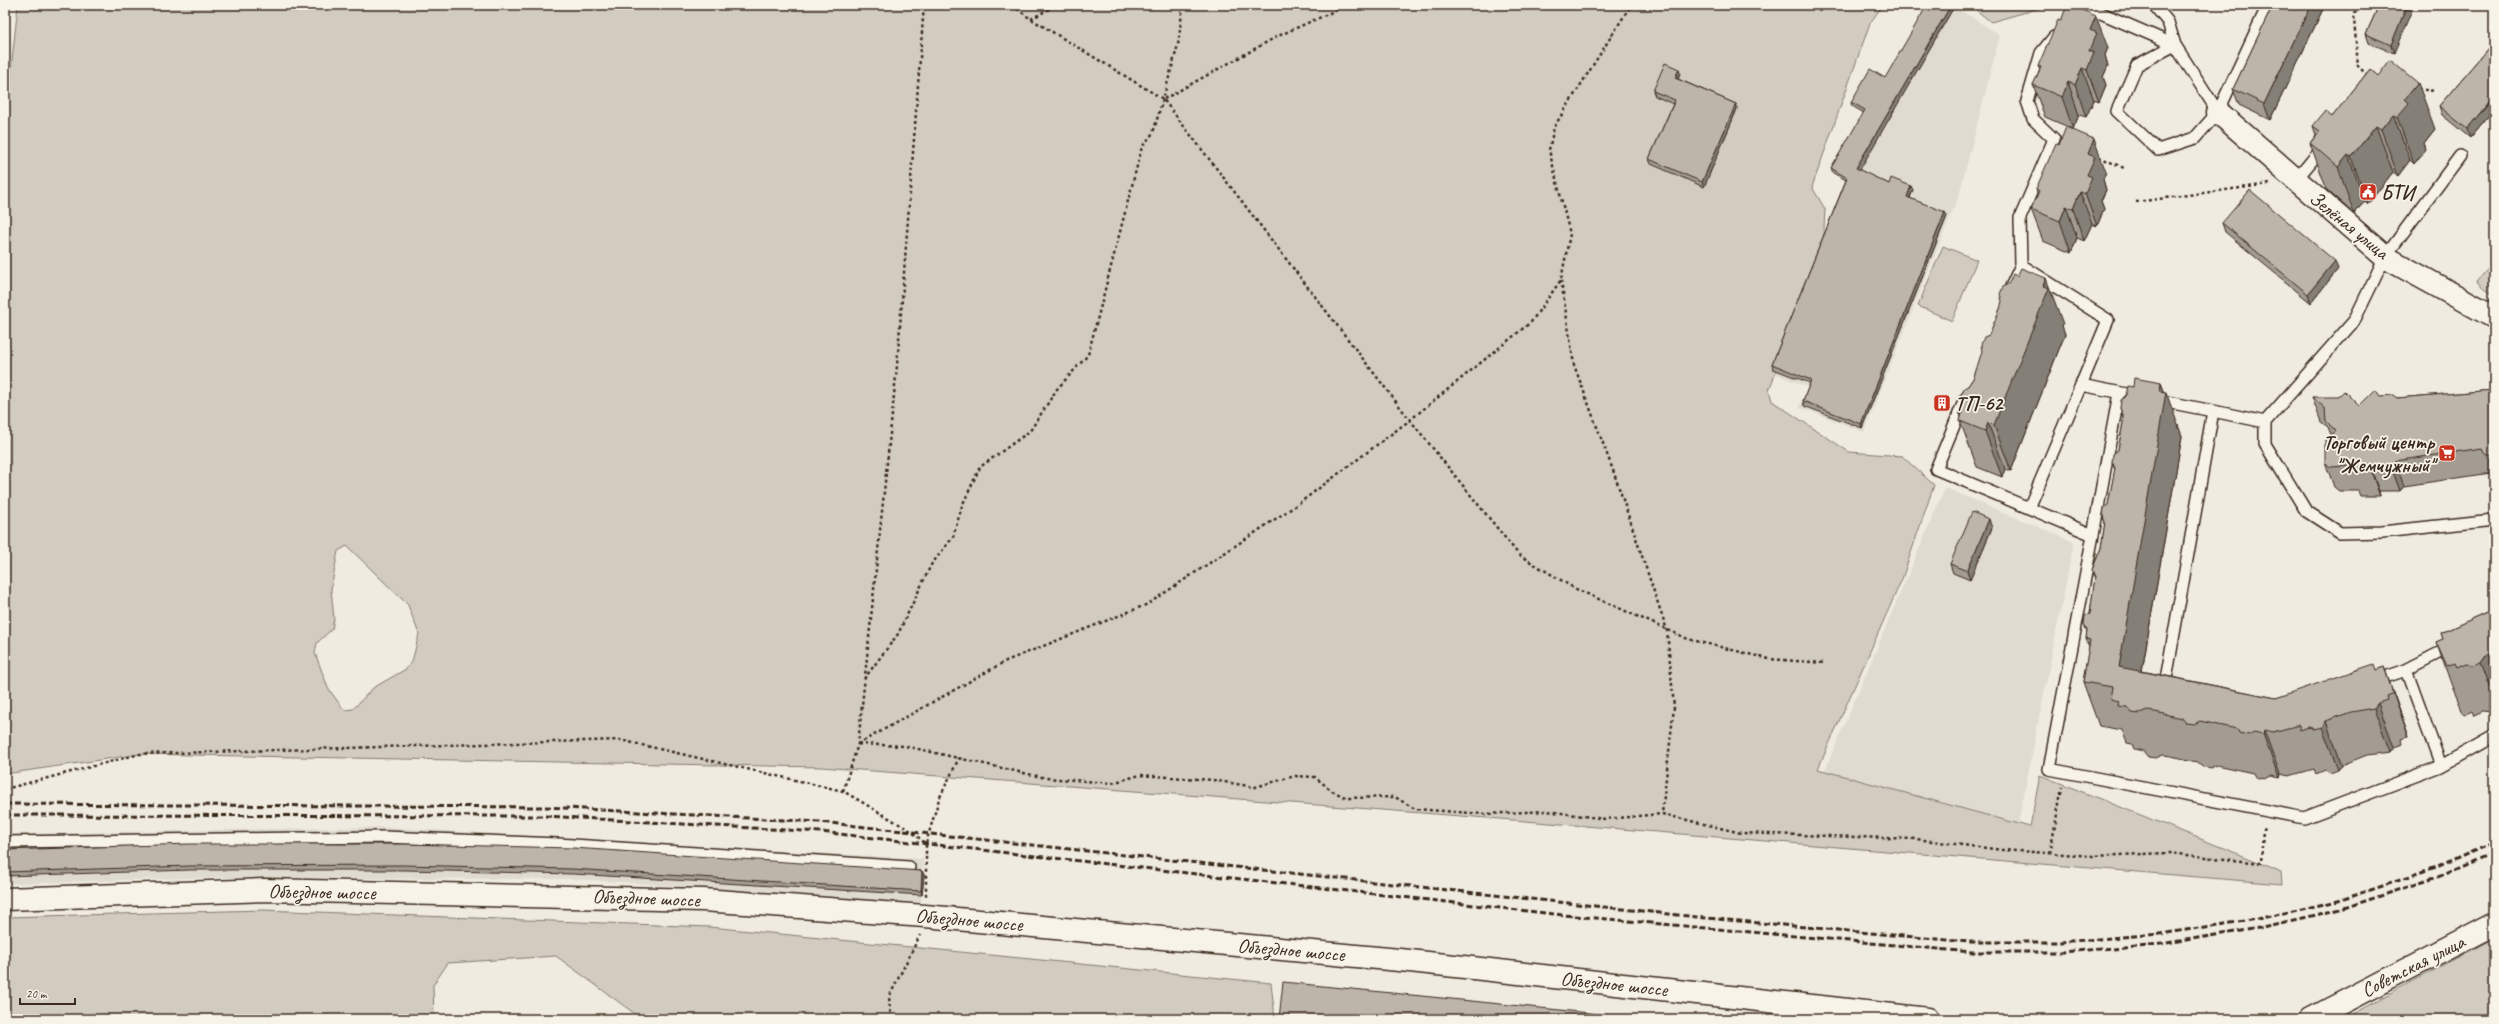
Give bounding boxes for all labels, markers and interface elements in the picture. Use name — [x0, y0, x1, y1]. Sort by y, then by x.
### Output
place label: БТИ — [2381, 180, 2417, 205]
public building icon: БТИ — [2358, 182, 2378, 202]
street label: Зелёная улица — [2304, 185, 2395, 266]
place label: ТП-62 — [1955, 391, 2004, 416]
building icon: ТП-62 — [1932, 393, 1952, 413]
place label: Торговый центр "Жемчужный" — [2323, 430, 2438, 479]
supermarket icon: Торговый центр "Жемчужный" — [2437, 443, 2457, 463]
street label: Объездное шоссе — [268, 879, 377, 906]
street label: Объездное шоссе — [592, 884, 702, 913]
street label: Объездное шоссе — [914, 903, 1025, 938]
street label: Советская улица — [2357, 929, 2470, 1003]
street label: Объездное шоссе — [1236, 933, 1347, 968]
street label: Объездное шоссе — [1559, 966, 1670, 1003]
scale bar — [20, 980, 75, 1006]
text: 20 m — [26, 986, 48, 1002]

